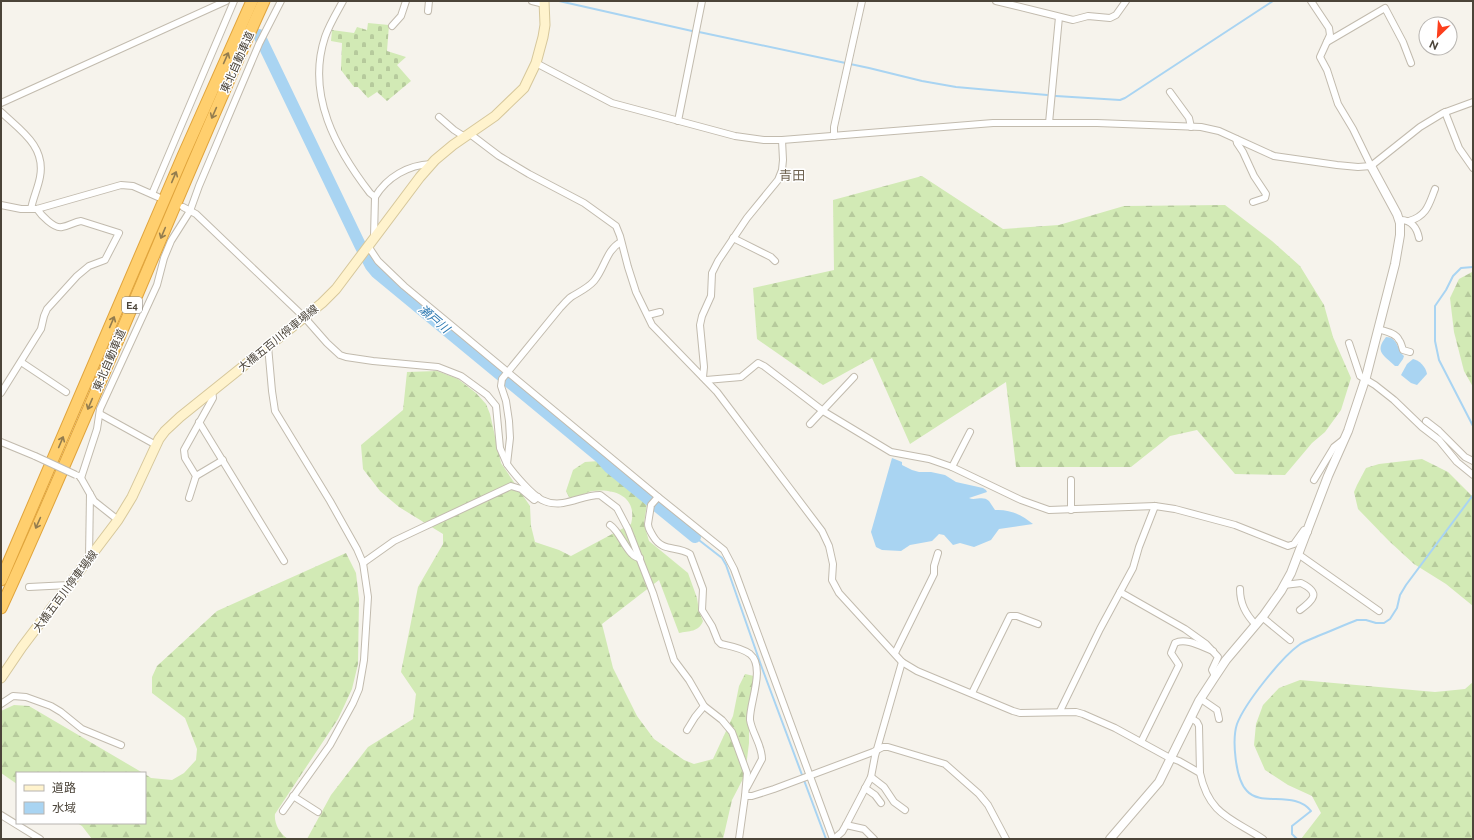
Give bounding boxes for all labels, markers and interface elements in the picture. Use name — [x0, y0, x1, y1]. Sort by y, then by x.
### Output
north arrow — [1418, 16, 1458, 56]
street label: 東北自動車道 — [218, 29, 257, 95]
text: N — [1427, 37, 1441, 52]
one-way arrow — [223, 52, 231, 64]
one-way arrow — [210, 107, 217, 119]
district label: 青田 — [779, 168, 805, 183]
one-way arrow — [171, 172, 178, 184]
one-way arrow — [159, 226, 166, 238]
road number: E4 — [122, 297, 142, 313]
street label: 大橋五百川停車場線 — [236, 302, 321, 375]
water label: 瀬戸川 — [416, 302, 454, 337]
one-way arrow — [109, 317, 117, 329]
street label: 東北自動車道 — [91, 327, 128, 393]
one-way arrow — [86, 397, 93, 409]
one-way arrow — [58, 436, 65, 448]
one-way arrow — [34, 517, 42, 529]
street label: 大橋五百川停車場線 — [30, 548, 100, 635]
legend — [16, 772, 146, 824]
text: 道路 — [52, 781, 76, 795]
text: 水域 — [52, 801, 76, 815]

